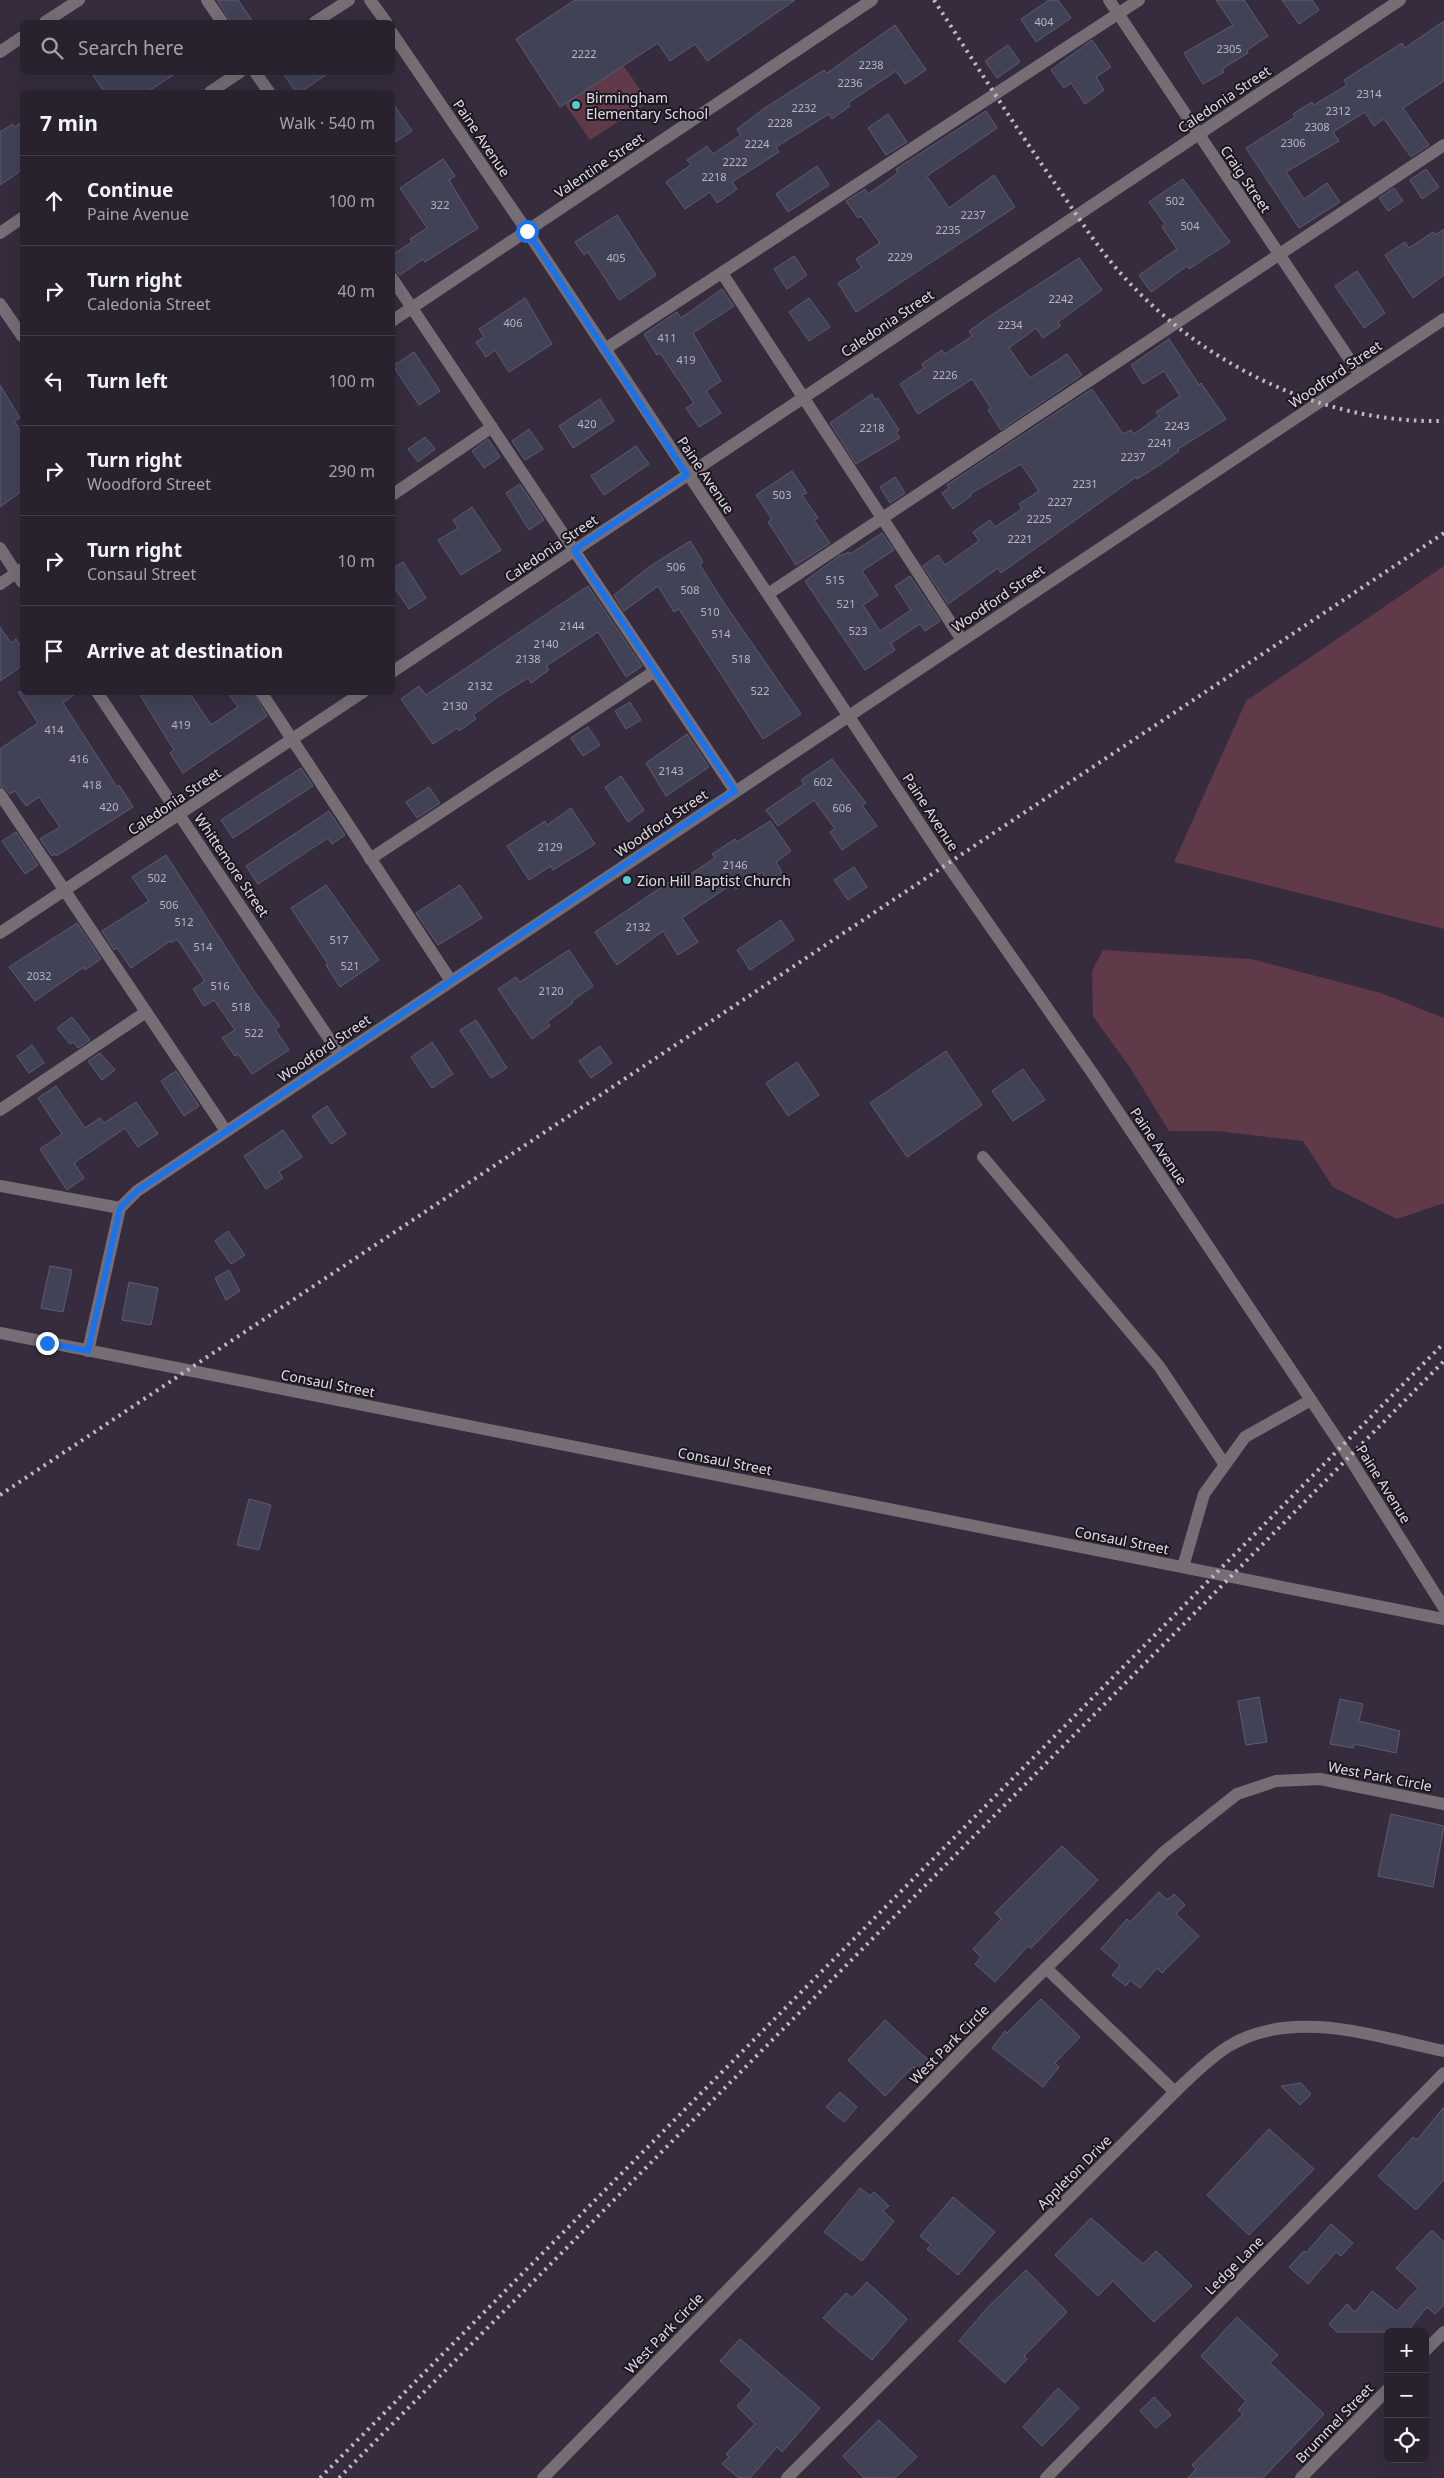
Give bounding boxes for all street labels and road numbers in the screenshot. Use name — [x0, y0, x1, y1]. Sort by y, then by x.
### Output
street label: Caledonia Street — [1174, 61, 1274, 137]
street label: Paine Avenue — [449, 96, 515, 180]
street label: Valentine Street — [551, 128, 647, 202]
street label: Craig Street — [1217, 142, 1275, 216]
street label: Caledonia Street — [837, 285, 937, 361]
street label: Woodford Street — [1285, 336, 1385, 412]
street label: Paine Avenue — [673, 433, 739, 517]
street label: Caledonia Street — [501, 510, 601, 586]
street label: Woodford Street — [948, 560, 1048, 636]
street label: Caledonia Street — [124, 763, 224, 839]
street label: Paine Avenue — [899, 769, 963, 855]
street label: Woodford Street — [611, 785, 711, 861]
street label: Whittemore Street — [190, 810, 274, 920]
street label: Woodford Street — [274, 1010, 374, 1086]
street label: Paine Avenue — [1126, 1104, 1192, 1188]
street label: Consaul Street — [279, 1365, 377, 1401]
street label: Paine Avenue — [1352, 1441, 1416, 1527]
street label: Consaul Street — [676, 1443, 774, 1479]
street label: Consaul Street — [1073, 1522, 1171, 1558]
street label: West Park Circle — [1326, 1757, 1434, 1795]
street label: West Park Circle — [905, 2000, 993, 2088]
street label: Appleton Drive — [1033, 2131, 1115, 2213]
street label: Ledge Lane — [1201, 2231, 1268, 2298]
street label: West Park Circle — [621, 2288, 708, 2378]
street label: Brummel Street — [1291, 2379, 1377, 2467]

